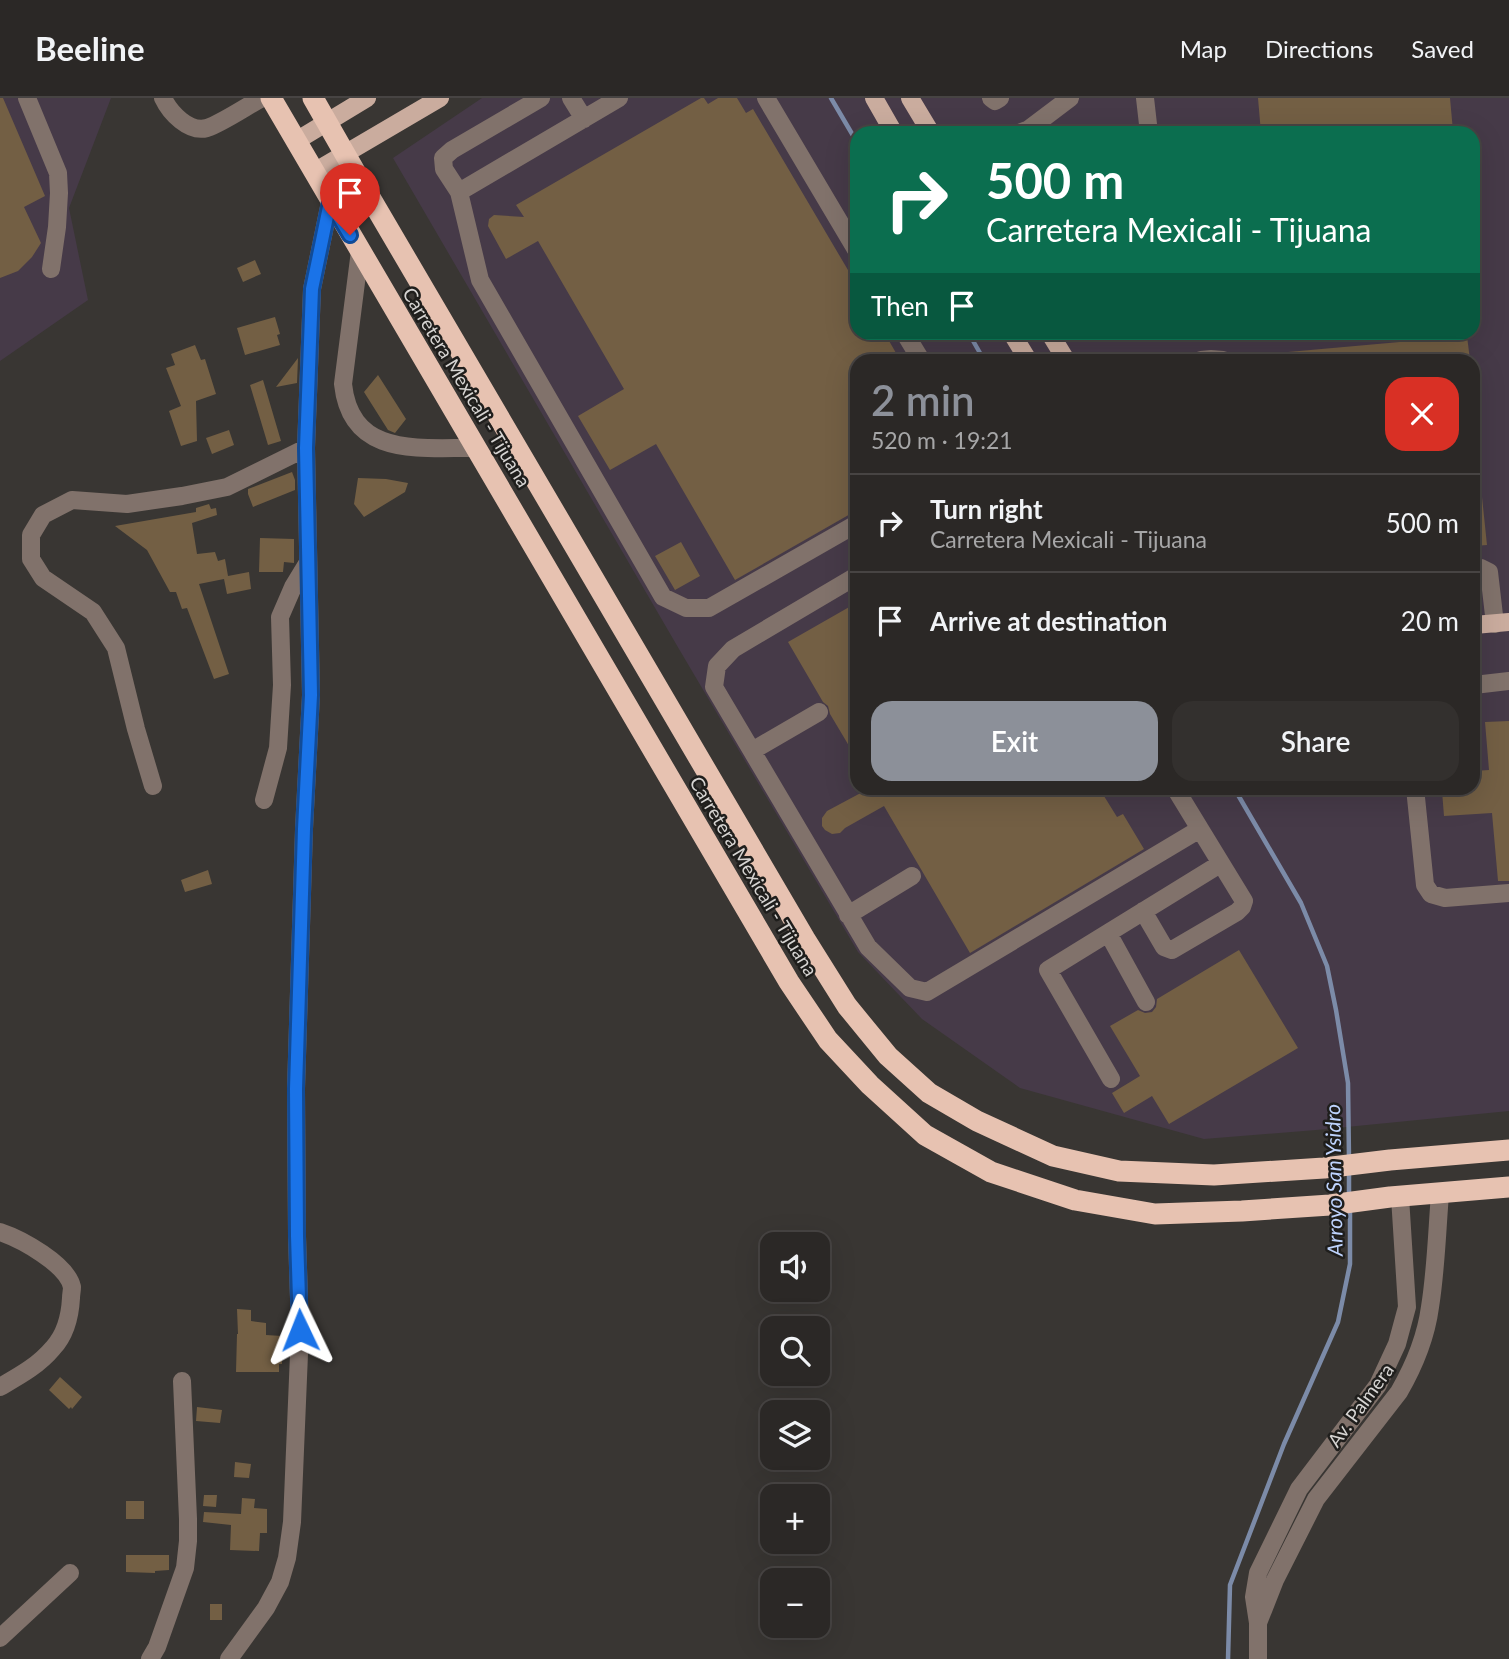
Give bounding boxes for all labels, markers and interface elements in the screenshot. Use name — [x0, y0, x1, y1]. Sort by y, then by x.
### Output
text: Beeline — [35, 28, 145, 68]
text: Map — [1180, 34, 1227, 63]
text: Directions — [1265, 34, 1373, 63]
text: Saved — [1411, 34, 1474, 63]
text: 500 m — [986, 151, 1124, 209]
icon: right — [871, 154, 962, 245]
pin — [320, 163, 380, 235]
icon: arrive — [331, 174, 369, 212]
text: Carretera Mexicali - Tijuana — [986, 210, 1371, 249]
street label: Carretera Mexicali - Tijuana — [398, 283, 536, 491]
icon: arrive — [943, 287, 981, 325]
text: Then — [871, 290, 929, 322]
text: 2 min — [871, 375, 975, 425]
button: close — [1385, 377, 1459, 451]
text: 520 m · 19:21 — [871, 426, 1013, 454]
text: Turn right — [930, 493, 1043, 525]
icon: right — [871, 504, 909, 542]
text: 500 m — [1386, 507, 1459, 539]
text: Carretera Mexicali - Tijuana — [930, 525, 1207, 553]
icon: arrive — [871, 602, 909, 640]
text: Arrive at destination — [930, 605, 1167, 637]
text: 20 m — [1401, 605, 1459, 637]
button: Exit — [871, 701, 1158, 781]
button: Share — [1172, 701, 1459, 781]
street label: Carretera Mexicali - Tijuana — [685, 772, 823, 980]
water label: Arroyo San Ysidro — [1319, 1104, 1347, 1257]
map controls — [760, 1232, 830, 1638]
button: sound — [760, 1232, 830, 1302]
position arrow — [263, 1293, 337, 1367]
button: search — [760, 1316, 830, 1386]
street label: Av. Palmera — [1322, 1359, 1398, 1451]
button: layers — [760, 1400, 830, 1470]
button: + — [760, 1484, 830, 1554]
button: − — [760, 1568, 830, 1638]

